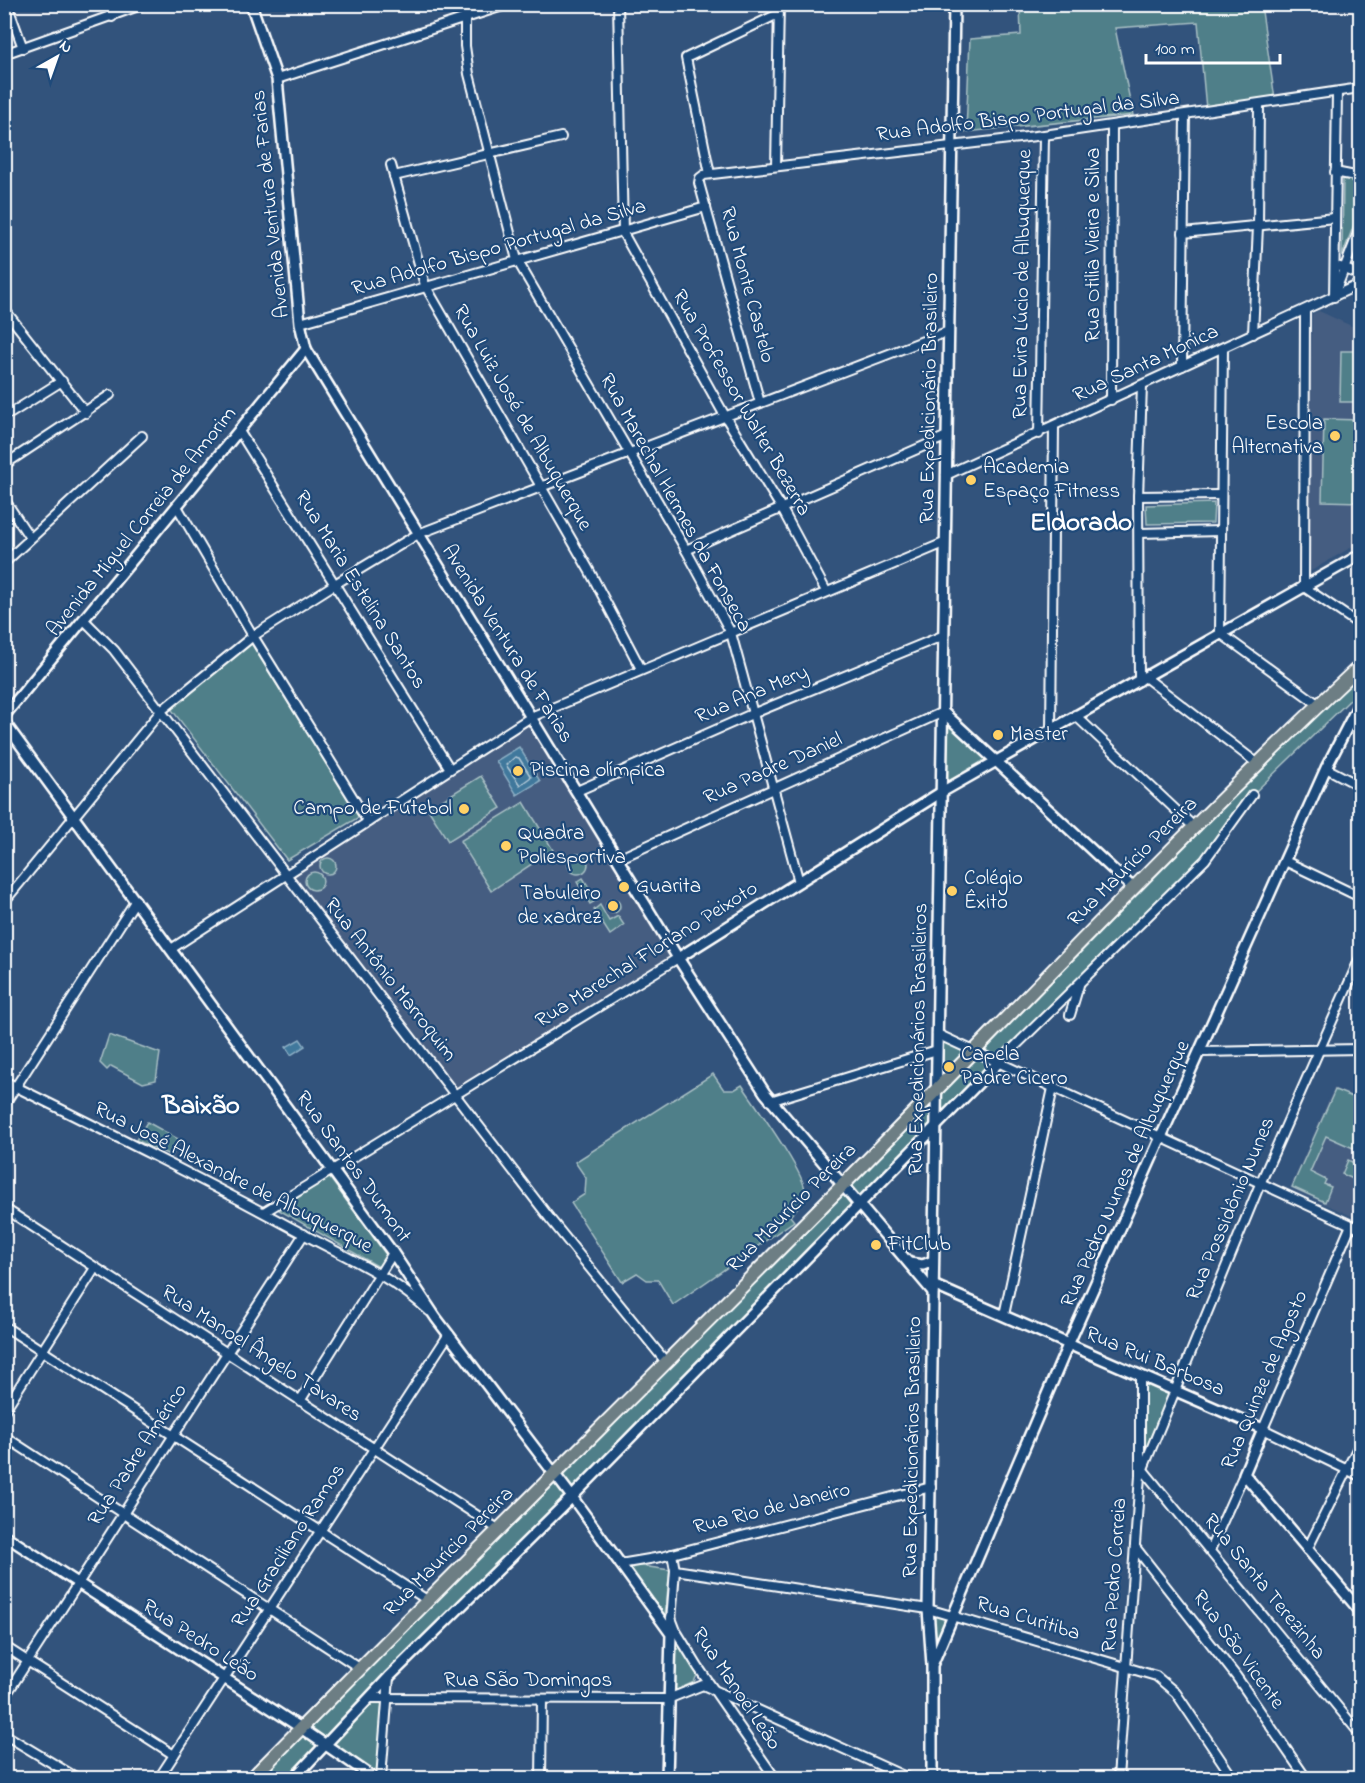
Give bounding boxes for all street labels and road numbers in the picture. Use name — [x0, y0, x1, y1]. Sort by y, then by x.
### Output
street label: Rua Adolfo Bispo Portugal da Silva — [875, 84, 1181, 152]
street label: Avenida Ventura de Farias — [244, 89, 298, 319]
street label: Rua Evira Lúcio de Albuquerque — [1006, 148, 1040, 419]
street label: Rua Otilia Vieira e Silva — [1079, 148, 1109, 342]
street label: Rua Adolfo Bispo Portugal da Silva — [348, 192, 650, 306]
street label: Rua Monte Castelo — [712, 204, 782, 366]
street label: Rua Expedicionário Brasileiro — [913, 272, 947, 524]
street label: Rua Professor Walter Bezerra — [664, 284, 818, 522]
street label: Rua Luiz José de Albuquerque — [445, 299, 600, 537]
street label: Rua Santa Monica — [1068, 317, 1224, 411]
street label: Rua Marechal Hermes da Fonseca — [591, 368, 759, 638]
street label: Avenida Miguel Correia de Amorim — [40, 401, 246, 645]
street label: Rua Maria Estelina Santos — [287, 485, 433, 695]
street label: Avenida Ventura de Farias — [434, 539, 580, 749]
street label: Rua Ana Mery — [691, 658, 814, 734]
street label: Rua Padre Daniel — [699, 725, 847, 813]
street label: Rua Maurício Pereira — [1061, 790, 1205, 934]
street label: Rua Marechal Floriano Peixoto — [530, 874, 764, 1036]
street label: Rua Antônio Marroquim — [316, 892, 464, 1068]
street label: Rua Expedicionários Brasileiros — [902, 903, 936, 1175]
street label: Rua Pedro Nunes de Albuquerque — [1053, 1035, 1199, 1312]
street label: Rua Santos Dumont — [288, 1085, 418, 1249]
street label: Rua José Alexandre de Albuquerque — [88, 1094, 378, 1262]
street label: Rua Possidônio Nunes — [1179, 1113, 1283, 1305]
street label: Rua Maurício Pereira — [720, 1136, 864, 1280]
street label: Rua Manoel Ângelo Tavares — [154, 1276, 368, 1432]
street label: Rua Quinze de Agosto — [1214, 1286, 1318, 1475]
street label: Rua Expedicionários Brasileiro — [896, 1316, 930, 1578]
street label: Rua Rui Barbosa — [1081, 1319, 1229, 1405]
street label: Rua Padre Américo — [81, 1378, 195, 1532]
street label: Rua Graciliano Ramos — [225, 1458, 353, 1634]
street label: Rua Rio de Janeiro — [690, 1475, 854, 1543]
street label: Rua Maurício Pereira — [377, 1480, 521, 1624]
street label: Rua Pedro Correia — [1095, 1497, 1135, 1653]
street label: Rua Santa Terezinha — [1196, 1507, 1332, 1667]
street label: Rua São Vicente — [1185, 1584, 1292, 1716]
street label: Rua Curitiba — [972, 1589, 1084, 1649]
street label: Rua Pedro Leão — [136, 1592, 264, 1690]
street label: Rua Manoel Leão — [684, 1622, 788, 1756]
street label: Rua São Domingos — [444, 1666, 612, 1698]

